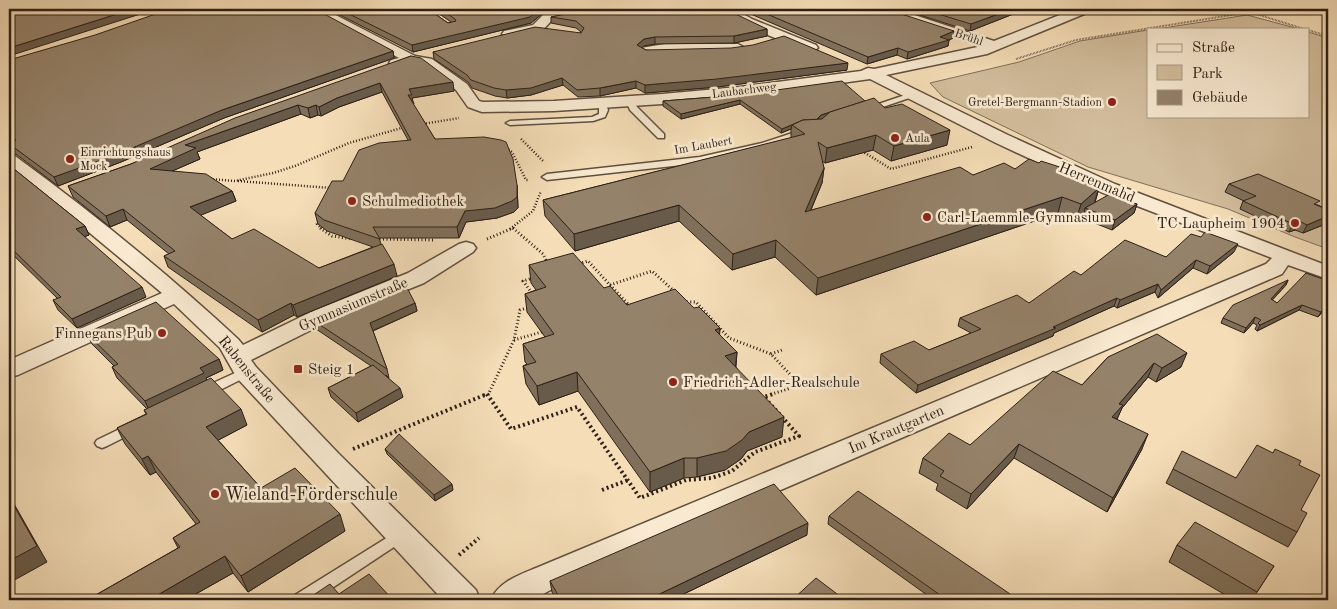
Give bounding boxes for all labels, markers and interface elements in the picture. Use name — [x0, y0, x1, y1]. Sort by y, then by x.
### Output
street label: Brühl — [953, 27, 985, 48]
legend — [1147, 28, 1310, 118]
text: Straße — [1192, 41, 1235, 56]
text: Park — [1192, 67, 1223, 82]
street label: Laubachweg — [711, 81, 778, 101]
text: Gebäude — [1192, 91, 1248, 106]
marker: Gretel-Bergmann-Stadion — [1106, 96, 1118, 108]
place label: Gretel-Bergmann-Stadion — [968, 97, 1103, 109]
marker: Aula — [889, 132, 901, 144]
place label: Aula — [905, 133, 930, 145]
street label: Im Laubert — [673, 135, 733, 157]
place label: Einrichtungshaus Mock — [80, 147, 171, 173]
marker: Einrichtungshaus Mock — [64, 153, 76, 165]
street label: Herrenmahd — [1056, 161, 1137, 206]
marker: Schulmediothek — [346, 195, 358, 207]
place label: Schulmediothek — [362, 195, 465, 210]
marker: Carl-Laemmle-Gymnasium — [921, 211, 933, 223]
place label: Carl-Laemmle-Gymnasium — [937, 211, 1112, 226]
place label: TC Laupheim 1904 — [1157, 217, 1285, 232]
marker: TC Laupheim 1904 — [1289, 217, 1301, 229]
street label: Gymnasiumstraße — [297, 276, 410, 335]
place label: Finnegans Pub — [54, 327, 152, 342]
marker: Finnegans Pub — [156, 327, 168, 339]
street label: Rabenstraße — [215, 334, 277, 406]
marker: Steig 1 — [292, 363, 304, 375]
place label: Steig 1 — [308, 363, 355, 378]
marker: Friedrich-Adler-Realschule — [667, 376, 679, 388]
place label: Friedrich-Adler-Realschule — [683, 376, 860, 391]
street label: Im Krautgarten — [847, 404, 947, 457]
place label: Wieland-Förderschule — [225, 486, 398, 504]
marker: Wieland-Förderschule — [209, 488, 221, 500]

